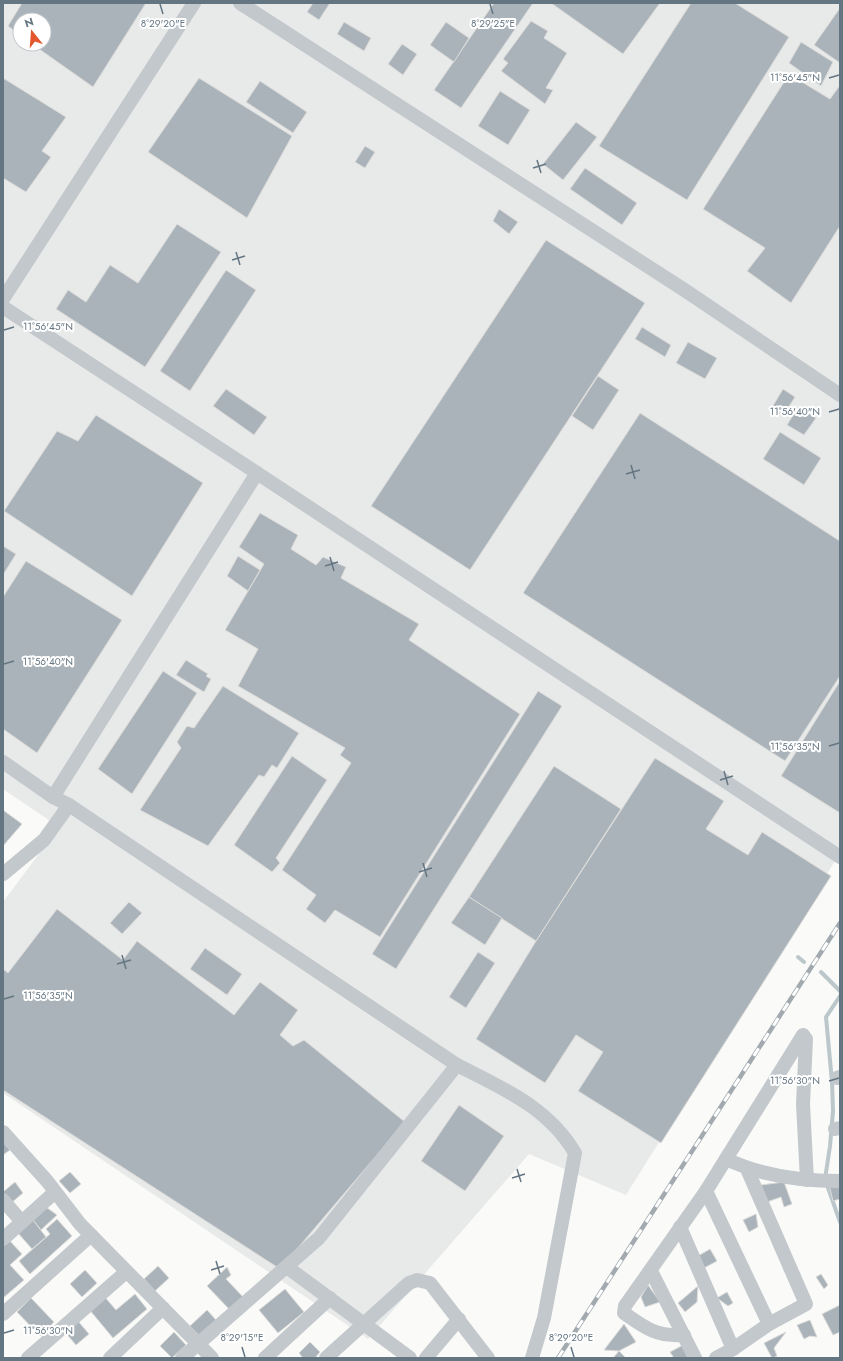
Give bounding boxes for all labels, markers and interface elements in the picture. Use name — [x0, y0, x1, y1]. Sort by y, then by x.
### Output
north arrow — [12, 12, 52, 52]
text: N — [23, 14, 36, 31]
text: 8°29'20"E — [141, 16, 185, 31]
text: 8°29'25"E — [471, 16, 515, 31]
text: 11°56'45"N — [770, 70, 820, 85]
text: 11°56'45"N — [23, 319, 73, 334]
text: 11°56'40"N — [770, 404, 820, 419]
text: 11°56'40"N — [23, 654, 73, 669]
text: 11°56'35"N — [770, 739, 820, 754]
text: 11°56'35"N — [23, 988, 73, 1003]
text: 11°56'30"N — [770, 1073, 820, 1088]
text: 11°56'30"N — [23, 1323, 73, 1338]
text: 8°29'15"E — [221, 1330, 263, 1345]
text: 8°29'20"E — [549, 1330, 593, 1345]

